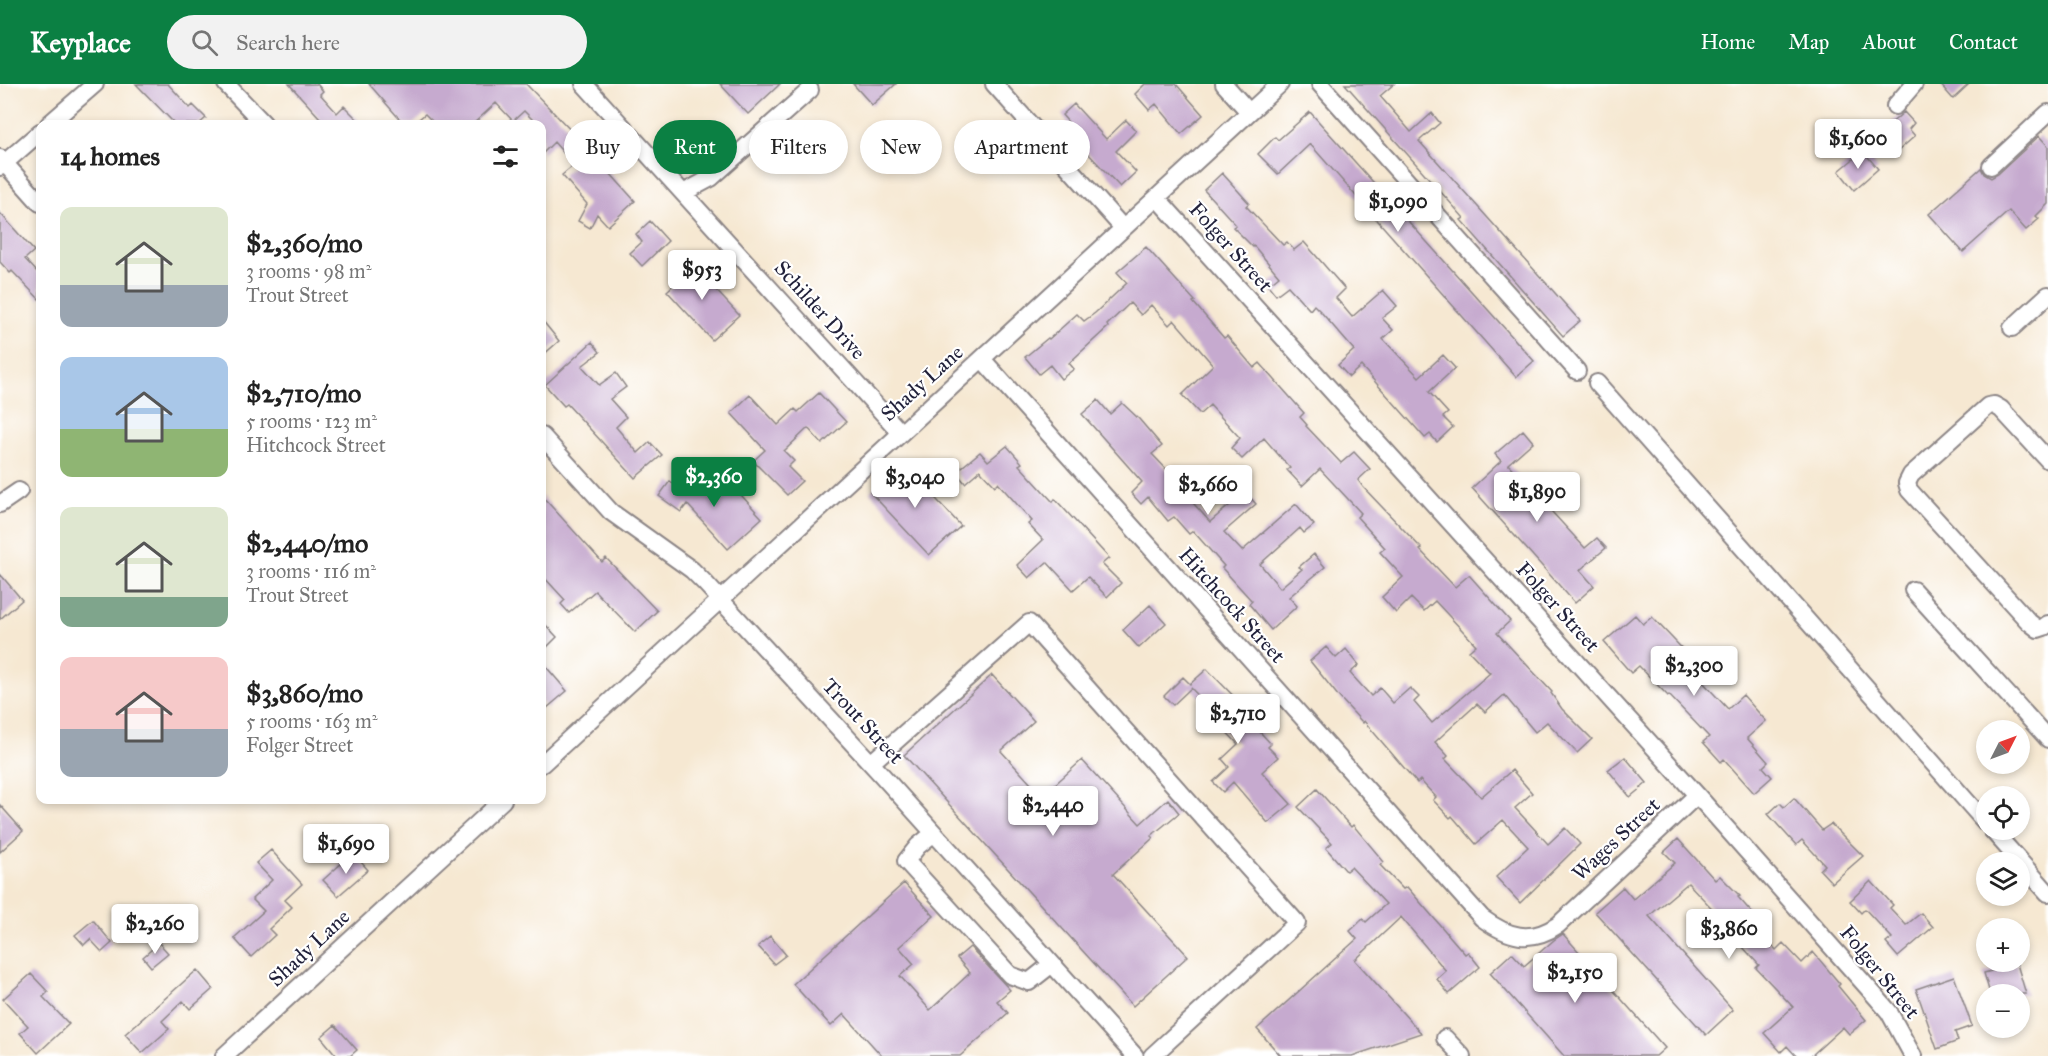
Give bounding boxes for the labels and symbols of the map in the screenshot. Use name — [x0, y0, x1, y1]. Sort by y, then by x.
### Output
pin: $1,600 — [1809, 119, 1907, 170]
pin: $1,090 — [1349, 182, 1447, 233]
street label: Folger Street — [1184, 196, 1279, 298]
pin: $953 — [666, 250, 738, 301]
street label: Schilder Drive — [769, 255, 871, 365]
street label: Shady Lane — [875, 339, 969, 427]
pin: $2,360 — [665, 457, 763, 508]
pin: $3,040 — [866, 458, 964, 509]
pin: $2,660 — [1159, 465, 1257, 516]
pin: $1,890 — [1488, 472, 1586, 523]
street label: Hitchcock Street — [1173, 542, 1291, 669]
street label: Folger Street — [1511, 556, 1606, 658]
pin: $2,300 — [1645, 646, 1743, 697]
street label: Trout Street — [817, 673, 910, 770]
pin: $2,710 — [1189, 694, 1287, 745]
north arrow — [1976, 720, 2030, 774]
pin: $2,440 — [1004, 786, 1102, 837]
street label: Wages Street — [1567, 791, 1666, 886]
pin: $1,690 — [297, 824, 395, 875]
pin: $2,260 — [106, 904, 204, 955]
street label: Shady Lane — [263, 904, 355, 992]
pin: $3,860 — [1680, 909, 1778, 960]
street label: Folger Street — [1834, 920, 1926, 1024]
pin: $2,150 — [1526, 953, 1624, 1004]

